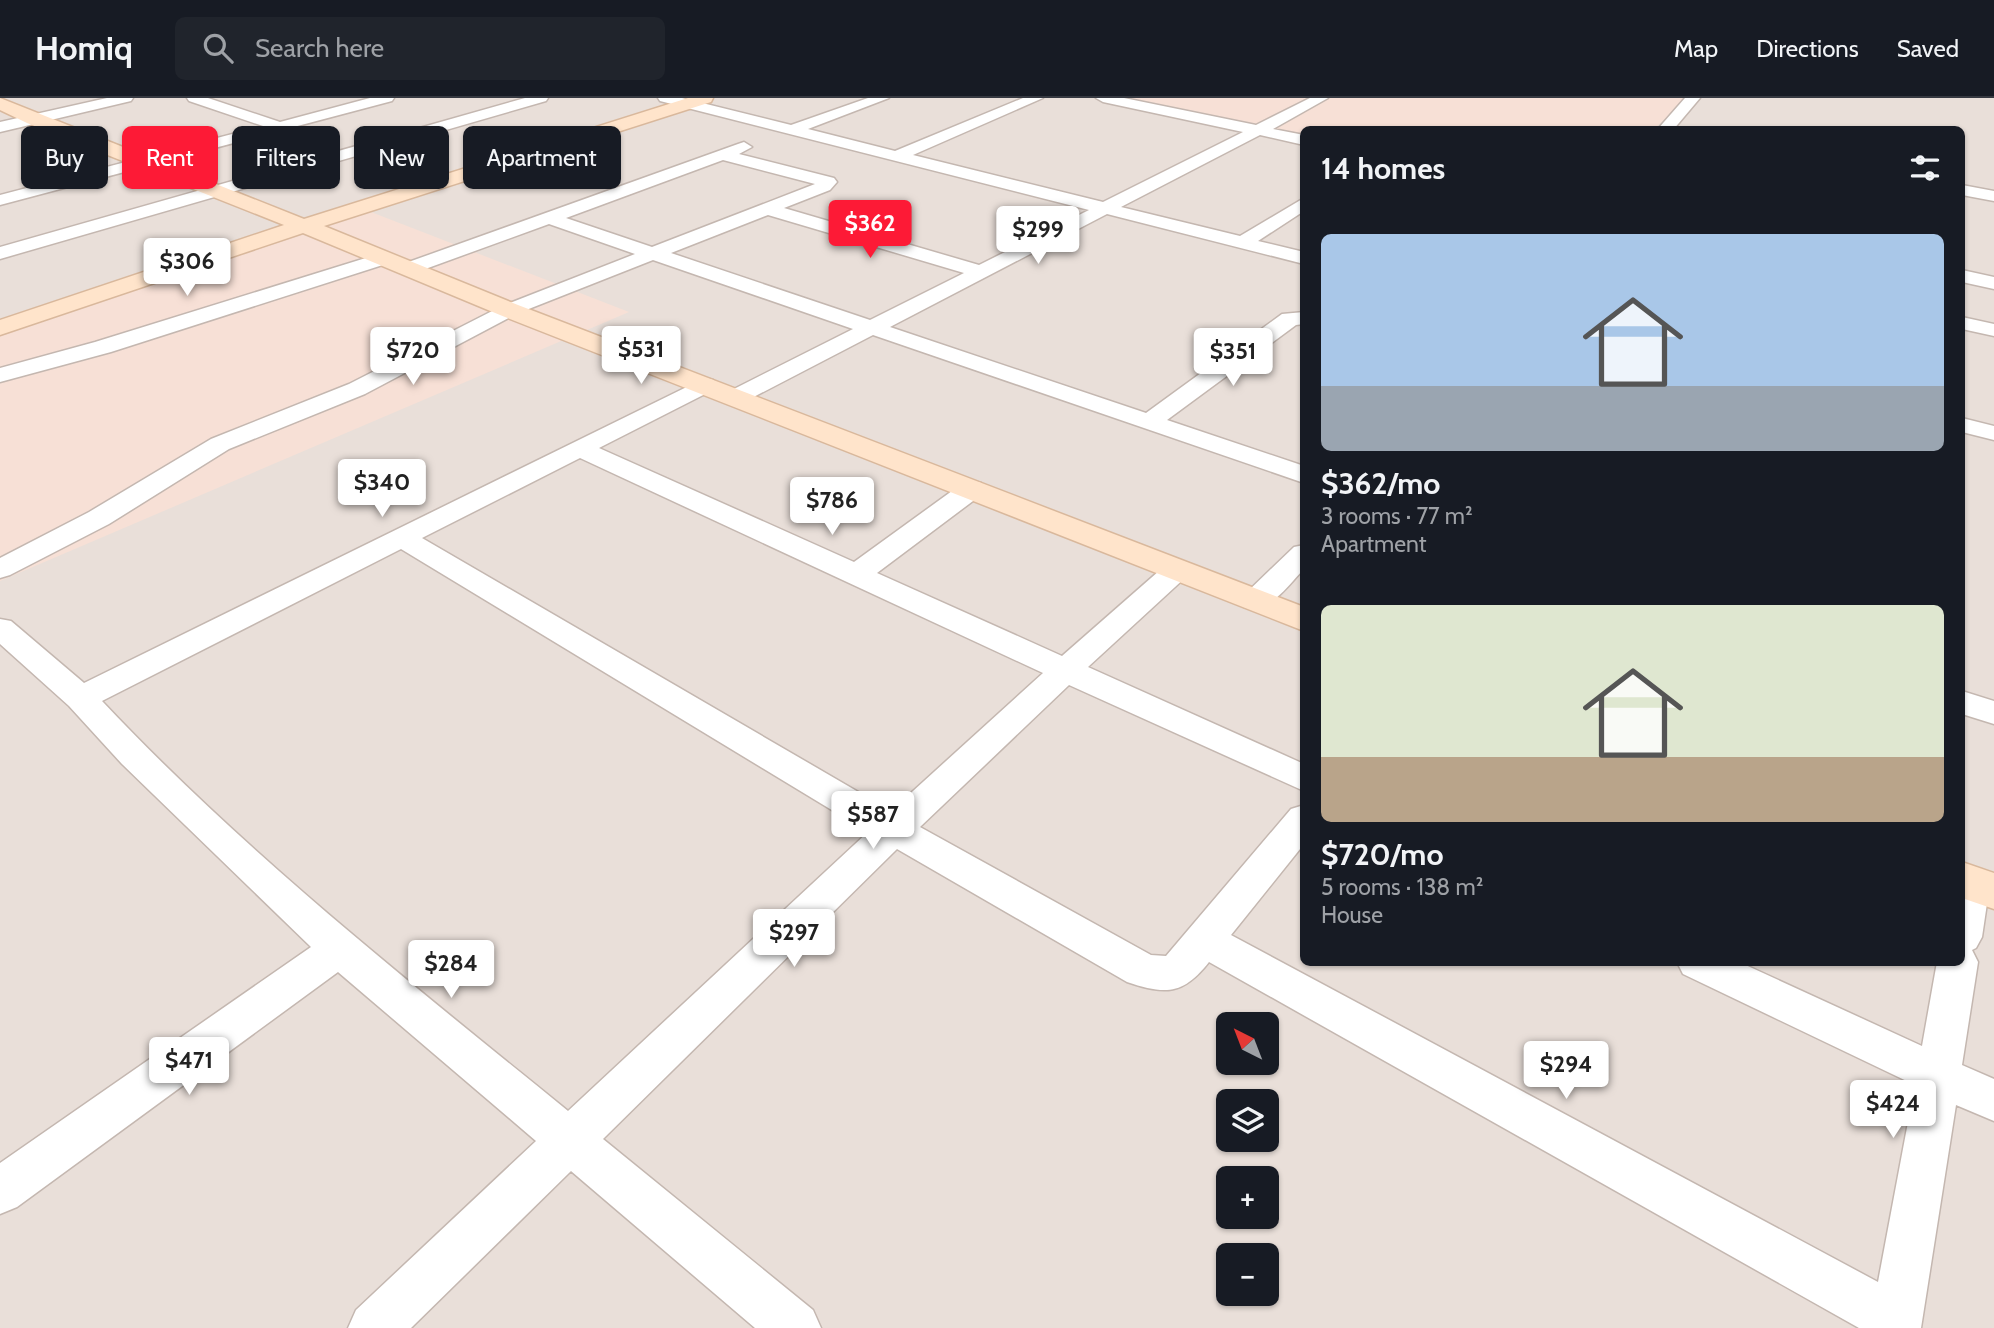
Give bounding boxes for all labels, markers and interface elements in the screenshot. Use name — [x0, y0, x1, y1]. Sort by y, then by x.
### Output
search box — [175, 17, 665, 80]
text: Homiq — [35, 28, 133, 68]
icon: search — [199, 29, 237, 67]
text: Search here — [255, 32, 384, 64]
text: Map — [1674, 34, 1718, 63]
text: Directions — [1756, 34, 1859, 63]
text: Saved — [1897, 34, 1959, 63]
chip: Buy — [21, 126, 108, 189]
chip: Rent — [122, 126, 218, 189]
chip: Filters — [232, 126, 340, 189]
chip: New — [354, 126, 449, 189]
chip: Apartment — [463, 126, 621, 189]
icon: filters — [1906, 149, 1944, 187]
text: 14 homes — [1321, 150, 1445, 187]
pin: $362 — [829, 200, 911, 260]
pin: $299 — [997, 206, 1079, 266]
text: $362 — [845, 209, 895, 237]
text: $299 — [1012, 215, 1064, 243]
pin: $306 — [146, 238, 228, 298]
text: $306 — [160, 247, 214, 275]
icon: home — [1570, 279, 1696, 405]
pin: $531 — [600, 327, 682, 386]
pin: $720 — [372, 328, 454, 387]
pin: $351 — [1192, 328, 1274, 388]
text: $531 — [618, 335, 664, 363]
text: $720 — [386, 336, 440, 364]
text: $351 — [1210, 337, 1256, 365]
pin: $340 — [341, 460, 423, 519]
text: $362/mo — [1321, 465, 1440, 502]
text: $340 — [354, 468, 410, 496]
pin: $786 — [791, 478, 873, 537]
text: $786 — [806, 486, 858, 514]
text: 3 rooms · 77 m² — [1321, 502, 1473, 530]
text: Apartment — [1321, 530, 1426, 558]
icon: home — [1570, 650, 1696, 776]
pin: $587 — [832, 792, 914, 851]
text: $587 — [847, 800, 899, 828]
text: $720/mo — [1321, 836, 1444, 873]
text: 5 rooms · 138 m² — [1321, 873, 1483, 901]
text: House — [1321, 901, 1383, 929]
pin: $297 — [753, 910, 835, 969]
text: $297 — [769, 918, 819, 946]
pin: $284 — [410, 940, 492, 1000]
text: $284 — [424, 949, 478, 977]
north arrow — [1216, 1012, 1279, 1074]
map controls — [1216, 1012, 1279, 1306]
pin: $471 — [148, 1038, 230, 1097]
pin: $294 — [1525, 1042, 1607, 1101]
text: $471 — [165, 1046, 213, 1074]
text: $294 — [1540, 1050, 1592, 1078]
pin: $424 — [1852, 1080, 1934, 1140]
button: layers — [1216, 1089, 1279, 1152]
text: $424 — [1866, 1089, 1920, 1117]
button: + — [1216, 1166, 1279, 1229]
button: − — [1216, 1243, 1279, 1306]

